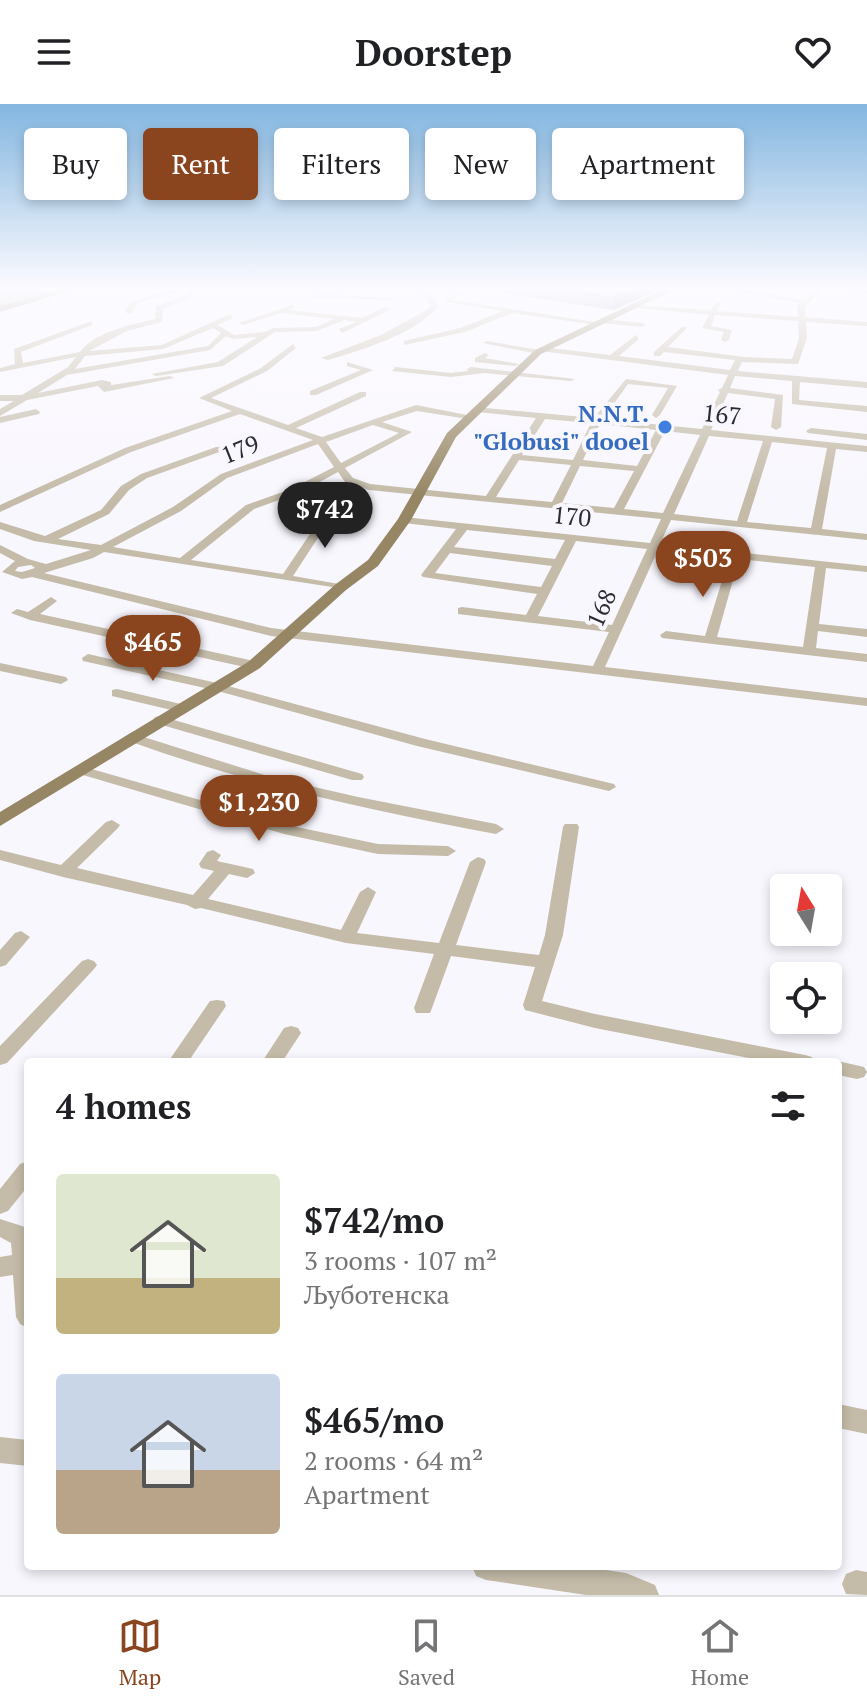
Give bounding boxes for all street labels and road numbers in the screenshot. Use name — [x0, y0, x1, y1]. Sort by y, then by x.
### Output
street label: 167 — [701, 396, 743, 432]
street label: 179 — [216, 427, 264, 471]
street label: 170 — [551, 498, 593, 534]
street label: 168 — [579, 584, 623, 632]

